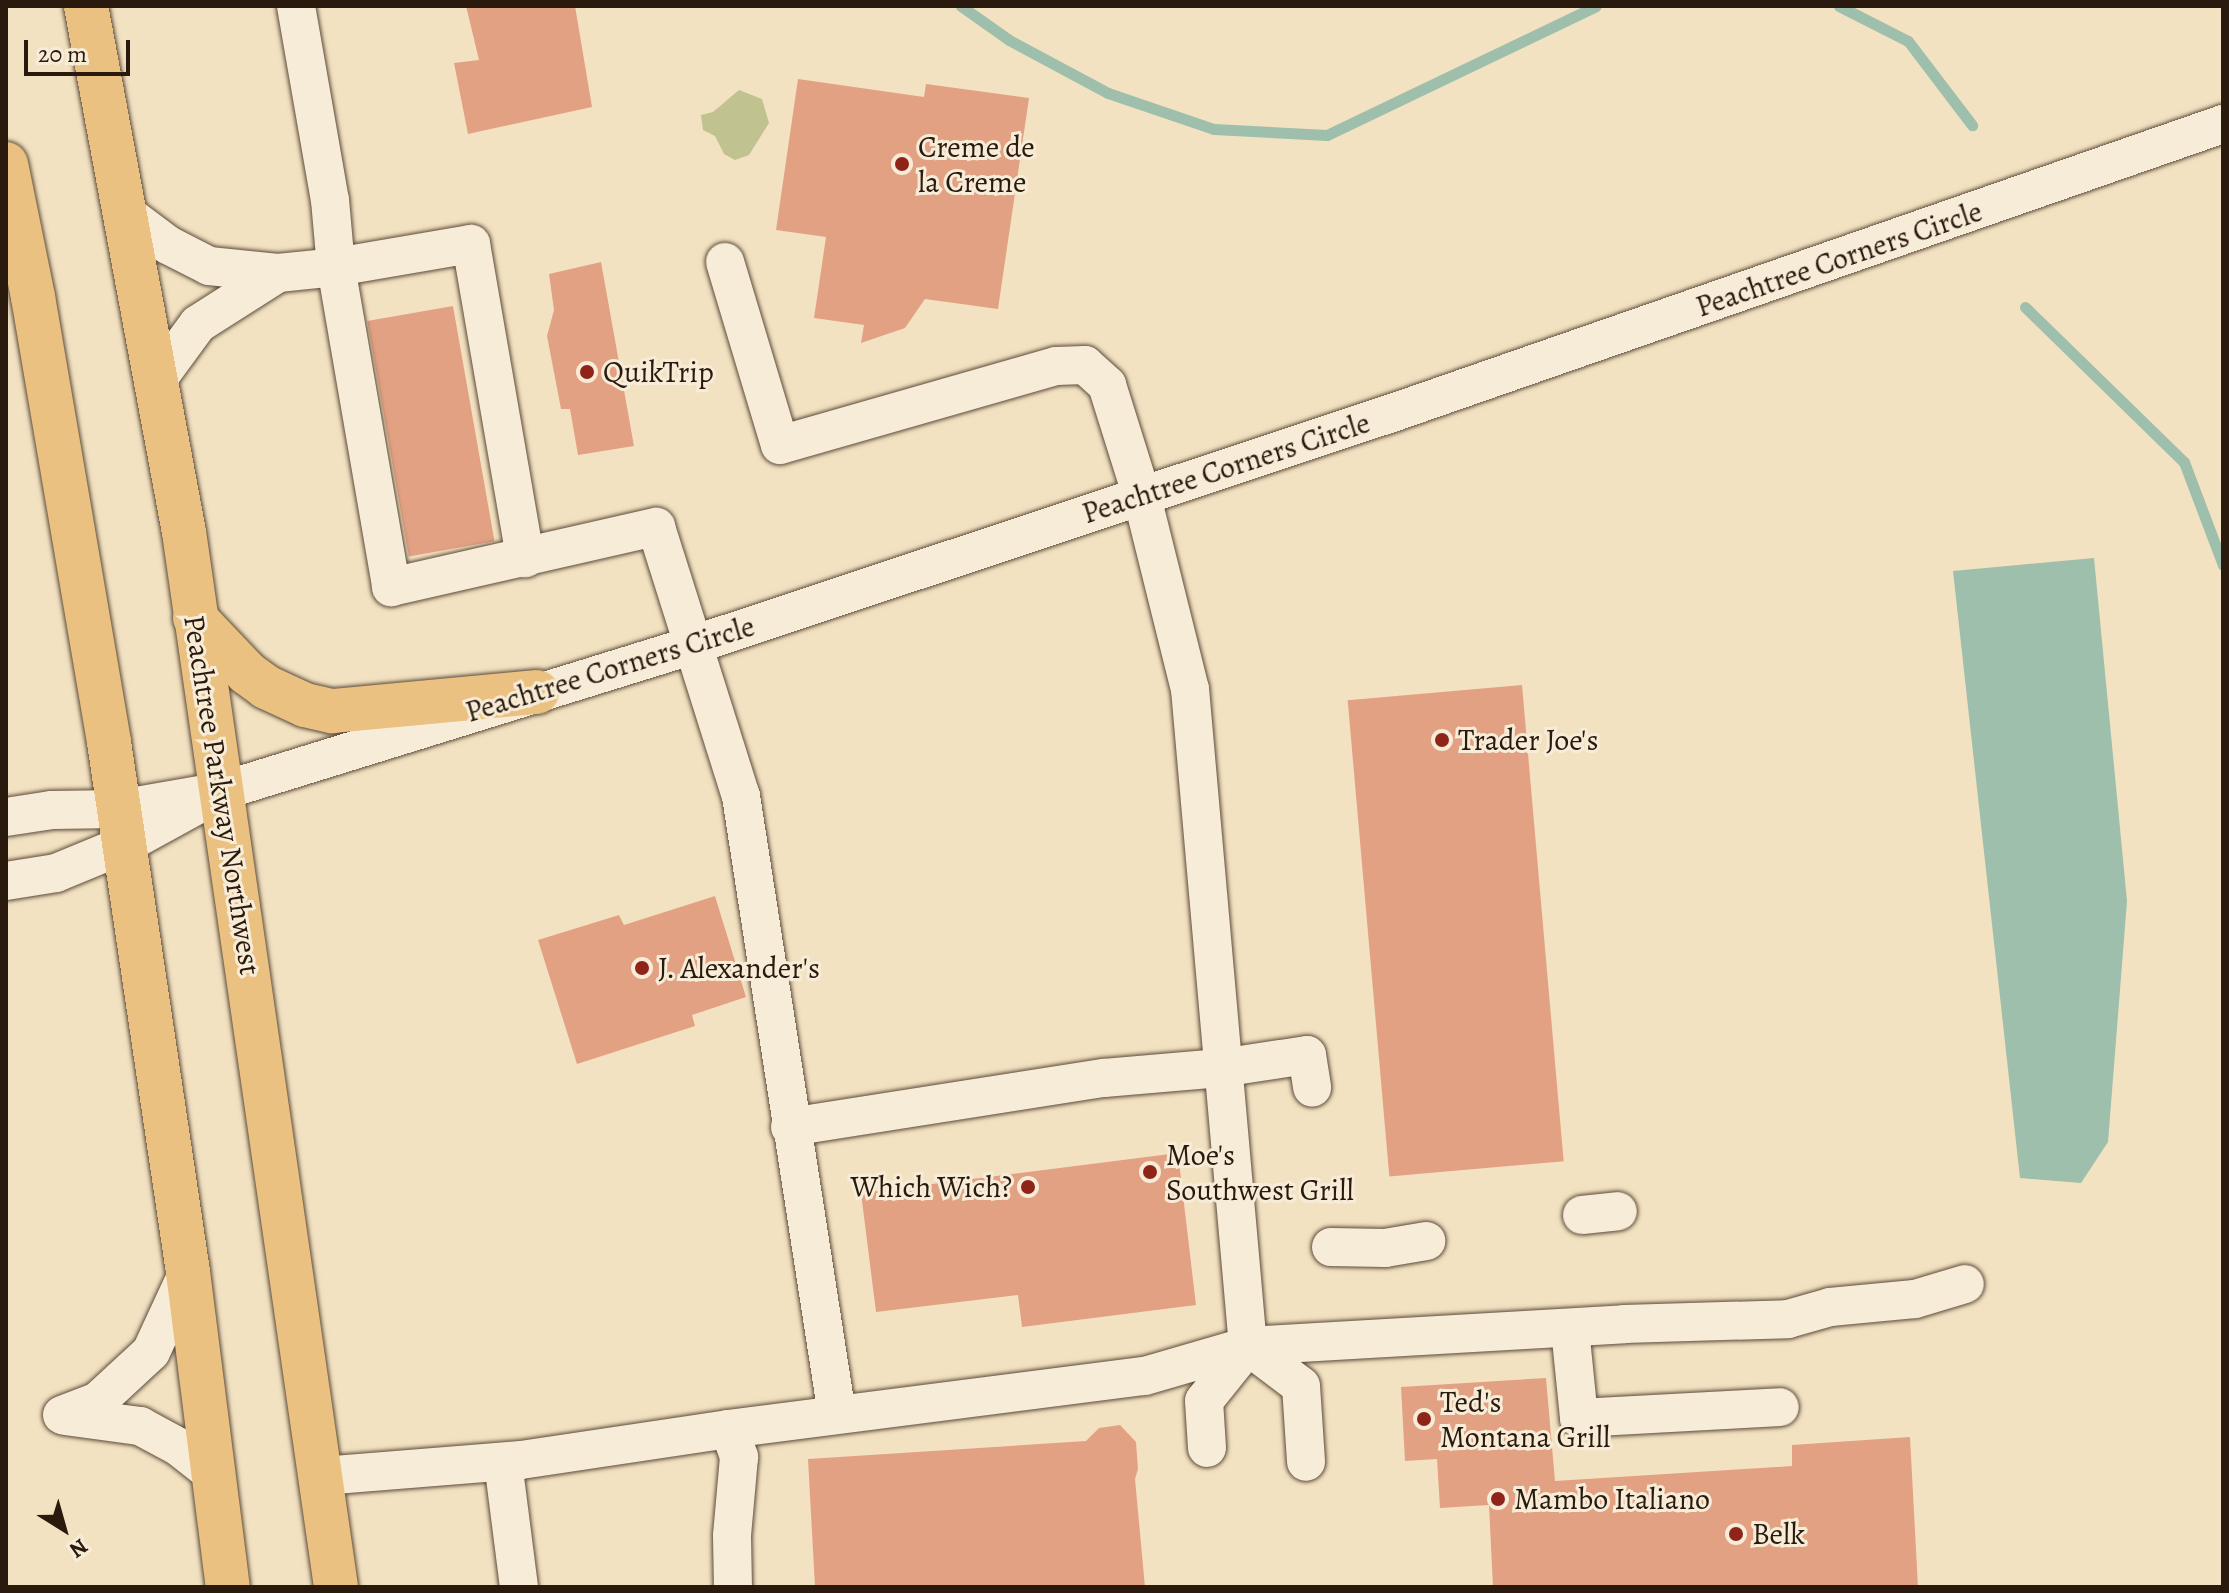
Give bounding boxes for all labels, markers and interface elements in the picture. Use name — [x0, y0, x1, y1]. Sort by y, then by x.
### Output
scale bar — [28, 24, 134, 74]
text: 20 m — [38, 38, 87, 70]
place label: Creme de la Creme — [918, 129, 1035, 200]
marker: Creme de la Creme — [893, 155, 911, 173]
street label: Peachtree Corners Circle — [1691, 193, 1987, 325]
place label: QuikTrip — [603, 354, 714, 390]
marker: QuikTrip — [578, 363, 596, 381]
street label: Peachtree Corners Circle — [1078, 404, 1374, 532]
street label: Peachtree Corners Circle — [461, 608, 759, 730]
street label: Peachtree Parkway Northwest — [176, 613, 268, 977]
place label: Trader Joe's — [1458, 722, 1598, 758]
marker: Trader Joe's — [1433, 731, 1451, 749]
place label: J. Alexander's — [658, 950, 821, 986]
marker: J. Alexander's — [633, 959, 651, 977]
place label: Moe's Southwest Grill — [1166, 1137, 1354, 1208]
marker: Moe's Southwest Grill — [1141, 1163, 1159, 1181]
place label: Which Wich? — [850, 1169, 1012, 1205]
marker: Which Wich? — [1019, 1178, 1037, 1196]
place label: Ted's Montana Grill — [1440, 1384, 1610, 1454]
marker: Ted's Montana Grill — [1415, 1410, 1433, 1428]
place label: Mambo Italiano — [1514, 1481, 1710, 1517]
north arrow — [24, 1489, 104, 1569]
marker: Mambo Italiano — [1489, 1490, 1507, 1508]
place label: Belk — [1752, 1516, 1805, 1552]
marker: Belk — [1727, 1525, 1745, 1543]
text: N — [63, 1531, 94, 1565]

